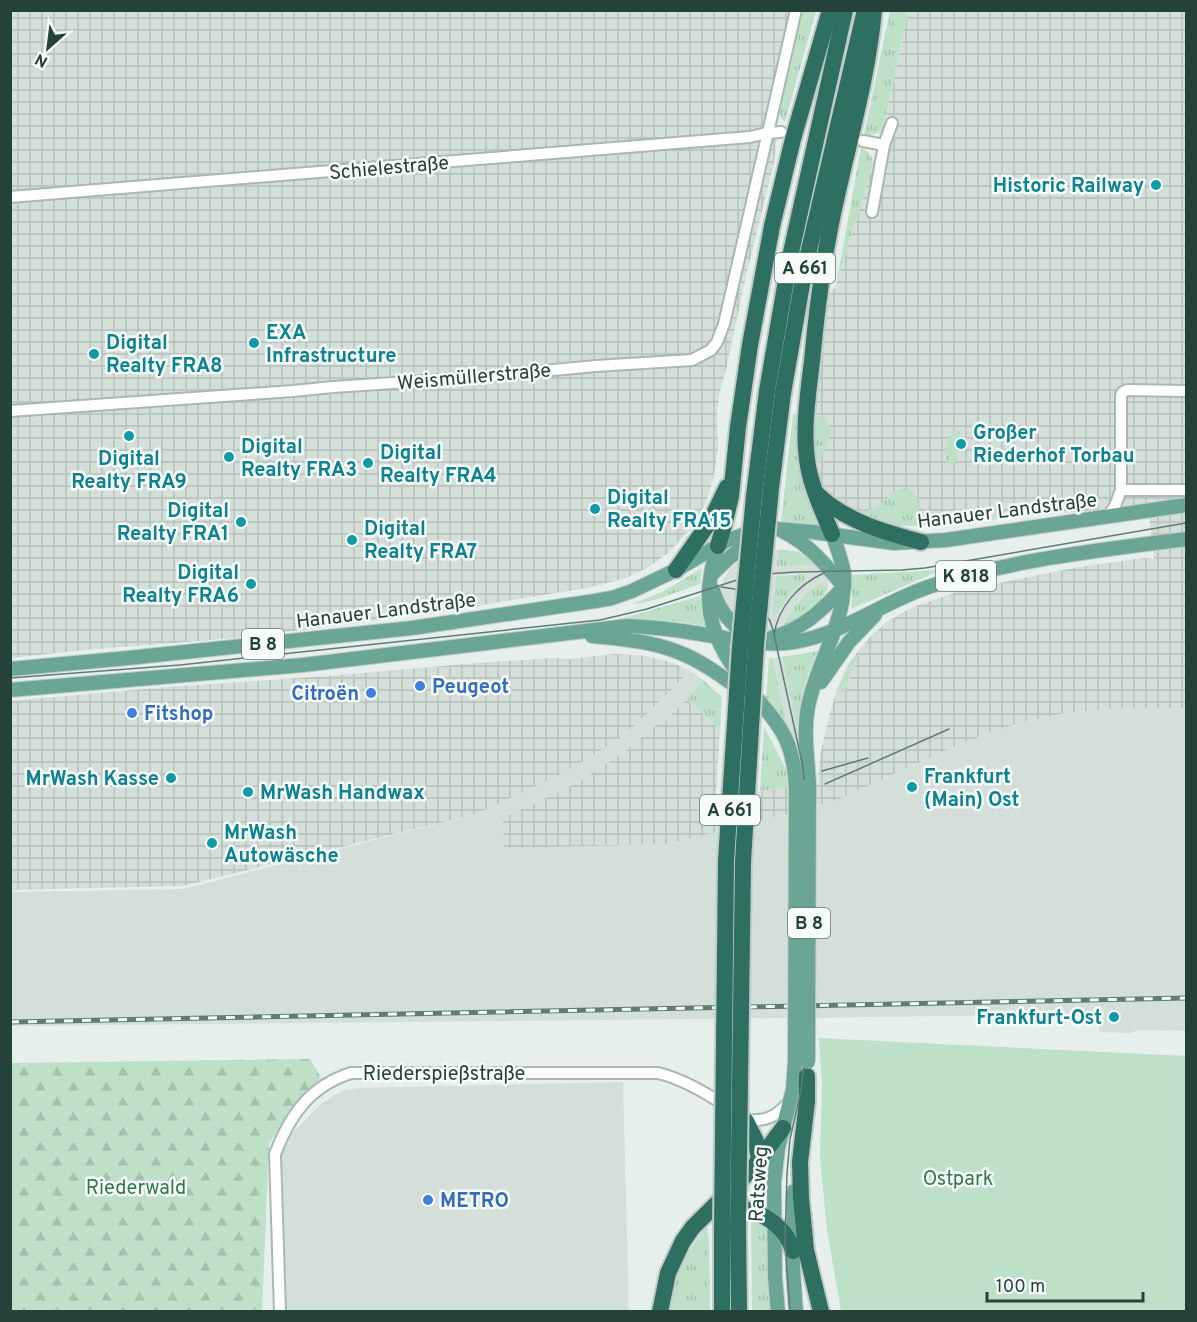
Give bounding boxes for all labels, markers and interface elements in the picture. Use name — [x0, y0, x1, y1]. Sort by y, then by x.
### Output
north arrow — [18, 18, 78, 78]
text: N — [32, 48, 52, 71]
street label: Schielestraße — [328, 151, 450, 187]
place label: Historic Railway — [993, 174, 1144, 200]
marker: Historic Railway — [1149, 178, 1163, 192]
road number: A 661 — [775, 253, 835, 283]
place label: EXA Infrastructure — [266, 321, 396, 370]
place label: Digital Realty FRA8 — [106, 331, 223, 380]
marker: EXA Infrastructure — [247, 336, 261, 350]
marker: Digital Realty FRA8 — [87, 347, 101, 361]
street label: Weismüllerstraße — [396, 358, 552, 398]
place label: Großer Riederhof Torbau — [973, 421, 1135, 470]
marker: Digital Realty FRA9 — [122, 429, 136, 443]
place label: Digital Realty FRA3 — [241, 435, 357, 484]
marker: Großer Riederhof Torbau — [954, 437, 968, 451]
place label: Digital Realty FRA4 — [380, 441, 497, 490]
place label: Digital Realty FRA9 — [71, 447, 187, 496]
marker: Digital Realty FRA3 — [222, 450, 236, 464]
marker: Digital Realty FRA4 — [361, 456, 375, 470]
place label: Digital Realty FRA15 — [607, 486, 731, 535]
street label: Hanauer Landstraße — [916, 488, 1099, 536]
place label: Digital Realty FRA1 — [117, 499, 229, 548]
marker: Digital Realty FRA15 — [588, 502, 602, 516]
marker: Digital Realty FRA1 — [234, 515, 248, 529]
place label: Digital Realty FRA7 — [364, 517, 477, 566]
marker: Digital Realty FRA7 — [345, 533, 359, 547]
place label: Digital Realty FRA6 — [122, 561, 239, 610]
road number: K 818 — [936, 561, 996, 591]
marker: Digital Realty FRA6 — [244, 577, 258, 591]
street label: Hanauer Landstraße — [295, 588, 478, 636]
road number: B 8 — [242, 629, 284, 659]
place label: Peugeot — [432, 675, 509, 701]
marker: Peugeot — [413, 679, 427, 693]
place label: Citroën — [291, 682, 359, 708]
marker: Citroën — [364, 686, 378, 700]
place label: Fitshop — [144, 702, 213, 728]
marker: Fitshop — [125, 706, 139, 720]
place label: Frankfurt (Main) Ost — [924, 765, 1020, 814]
place label: MrWash Kasse — [26, 767, 159, 793]
marker: MrWash Kasse — [164, 771, 178, 785]
marker: Frankfurt (Main) Ost — [905, 780, 919, 794]
place label: MrWash Handwax — [260, 781, 425, 807]
marker: MrWash Handwax — [241, 785, 255, 799]
road number: A 661 — [700, 795, 760, 825]
place label: MrWash Autowäsche — [224, 821, 339, 870]
marker: MrWash Autowäsche — [205, 836, 219, 850]
road number: B 8 — [788, 908, 830, 938]
place label: Frankfurt-Ost — [976, 1006, 1102, 1032]
marker: Frankfurt-Ost — [1107, 1010, 1121, 1024]
street label: Riederspießstraße — [363, 1062, 525, 1088]
street label: Ratsweg — [744, 1145, 776, 1223]
park label: Ostpark — [923, 1167, 993, 1193]
park label: Riederwald — [86, 1176, 186, 1202]
place label: METRO — [440, 1189, 509, 1215]
marker: METRO — [421, 1193, 435, 1207]
scale bar — [987, 1265, 1143, 1303]
text: 100 m — [996, 1276, 1045, 1299]

